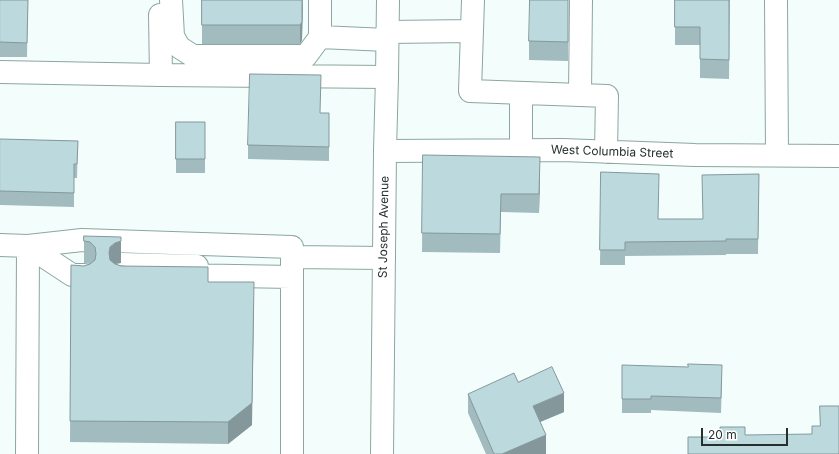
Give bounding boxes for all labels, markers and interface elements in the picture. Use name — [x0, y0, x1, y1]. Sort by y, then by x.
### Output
street label: West Columbia Street — [551, 143, 673, 161]
street label: St Joseph Avenue — [376, 176, 392, 278]
scale bar — [703, 420, 790, 446]
text: 20 m — [708, 427, 737, 442]

